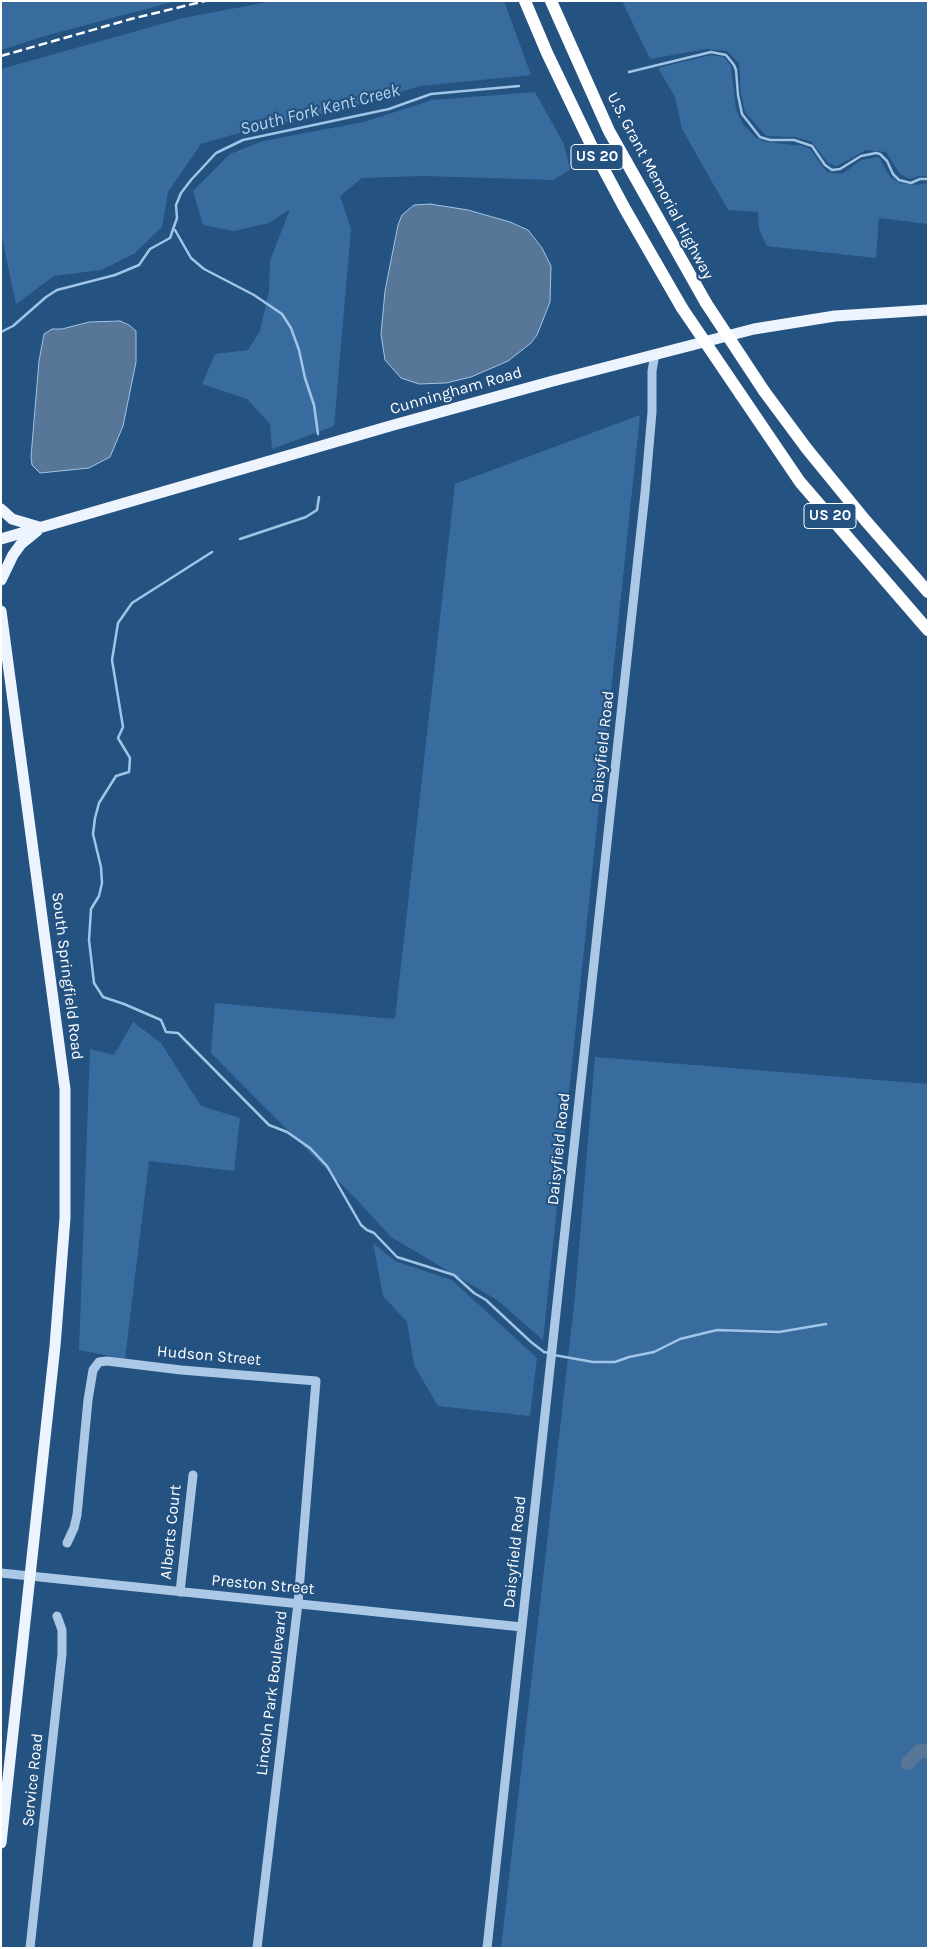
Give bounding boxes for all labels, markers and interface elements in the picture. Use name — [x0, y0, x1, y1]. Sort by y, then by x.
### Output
water label: South Fork Kent Creek — [238, 80, 402, 140]
street label: U.S. Grant Memorial Highway — [602, 89, 718, 283]
road number: US 20 — [571, 144, 623, 170]
street label: Cunningham Road — [388, 363, 524, 419]
road number: US 20 — [804, 504, 856, 528]
street label: Daisyfield Road — [588, 690, 618, 804]
street label: South Springfield Road — [47, 891, 87, 1061]
street label: Daisyfield Road — [544, 1092, 574, 1206]
street label: Hudson Street — [156, 1342, 262, 1370]
street label: Alberts Court — [156, 1484, 186, 1580]
street label: Daisyfield Road — [500, 1495, 530, 1609]
street label: Preston Street — [211, 1571, 315, 1599]
street label: Lincoln Park Boulevard — [252, 1609, 292, 1777]
street label: Service Road — [19, 1732, 47, 1828]

